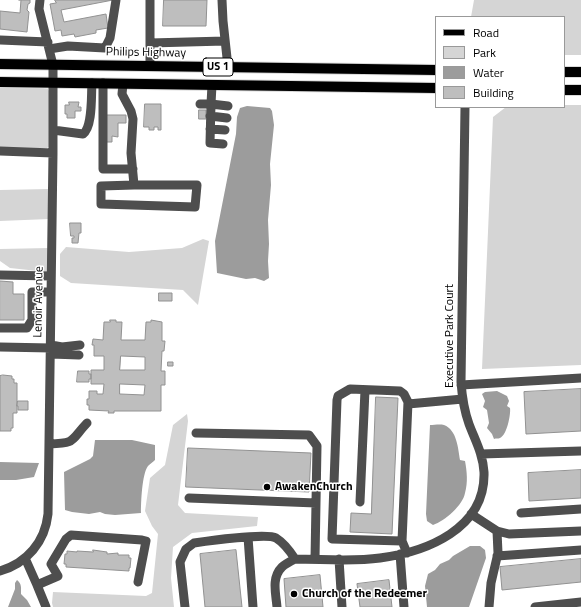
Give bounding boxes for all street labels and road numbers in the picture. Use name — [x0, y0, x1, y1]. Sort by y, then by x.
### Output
street label: Philips Highway — [106, 45, 186, 61]
road number: US 1 — [203, 58, 233, 76]
street label: Lenoir Avenue — [31, 266, 47, 338]
street label: Executive Park Court — [443, 284, 457, 388]

